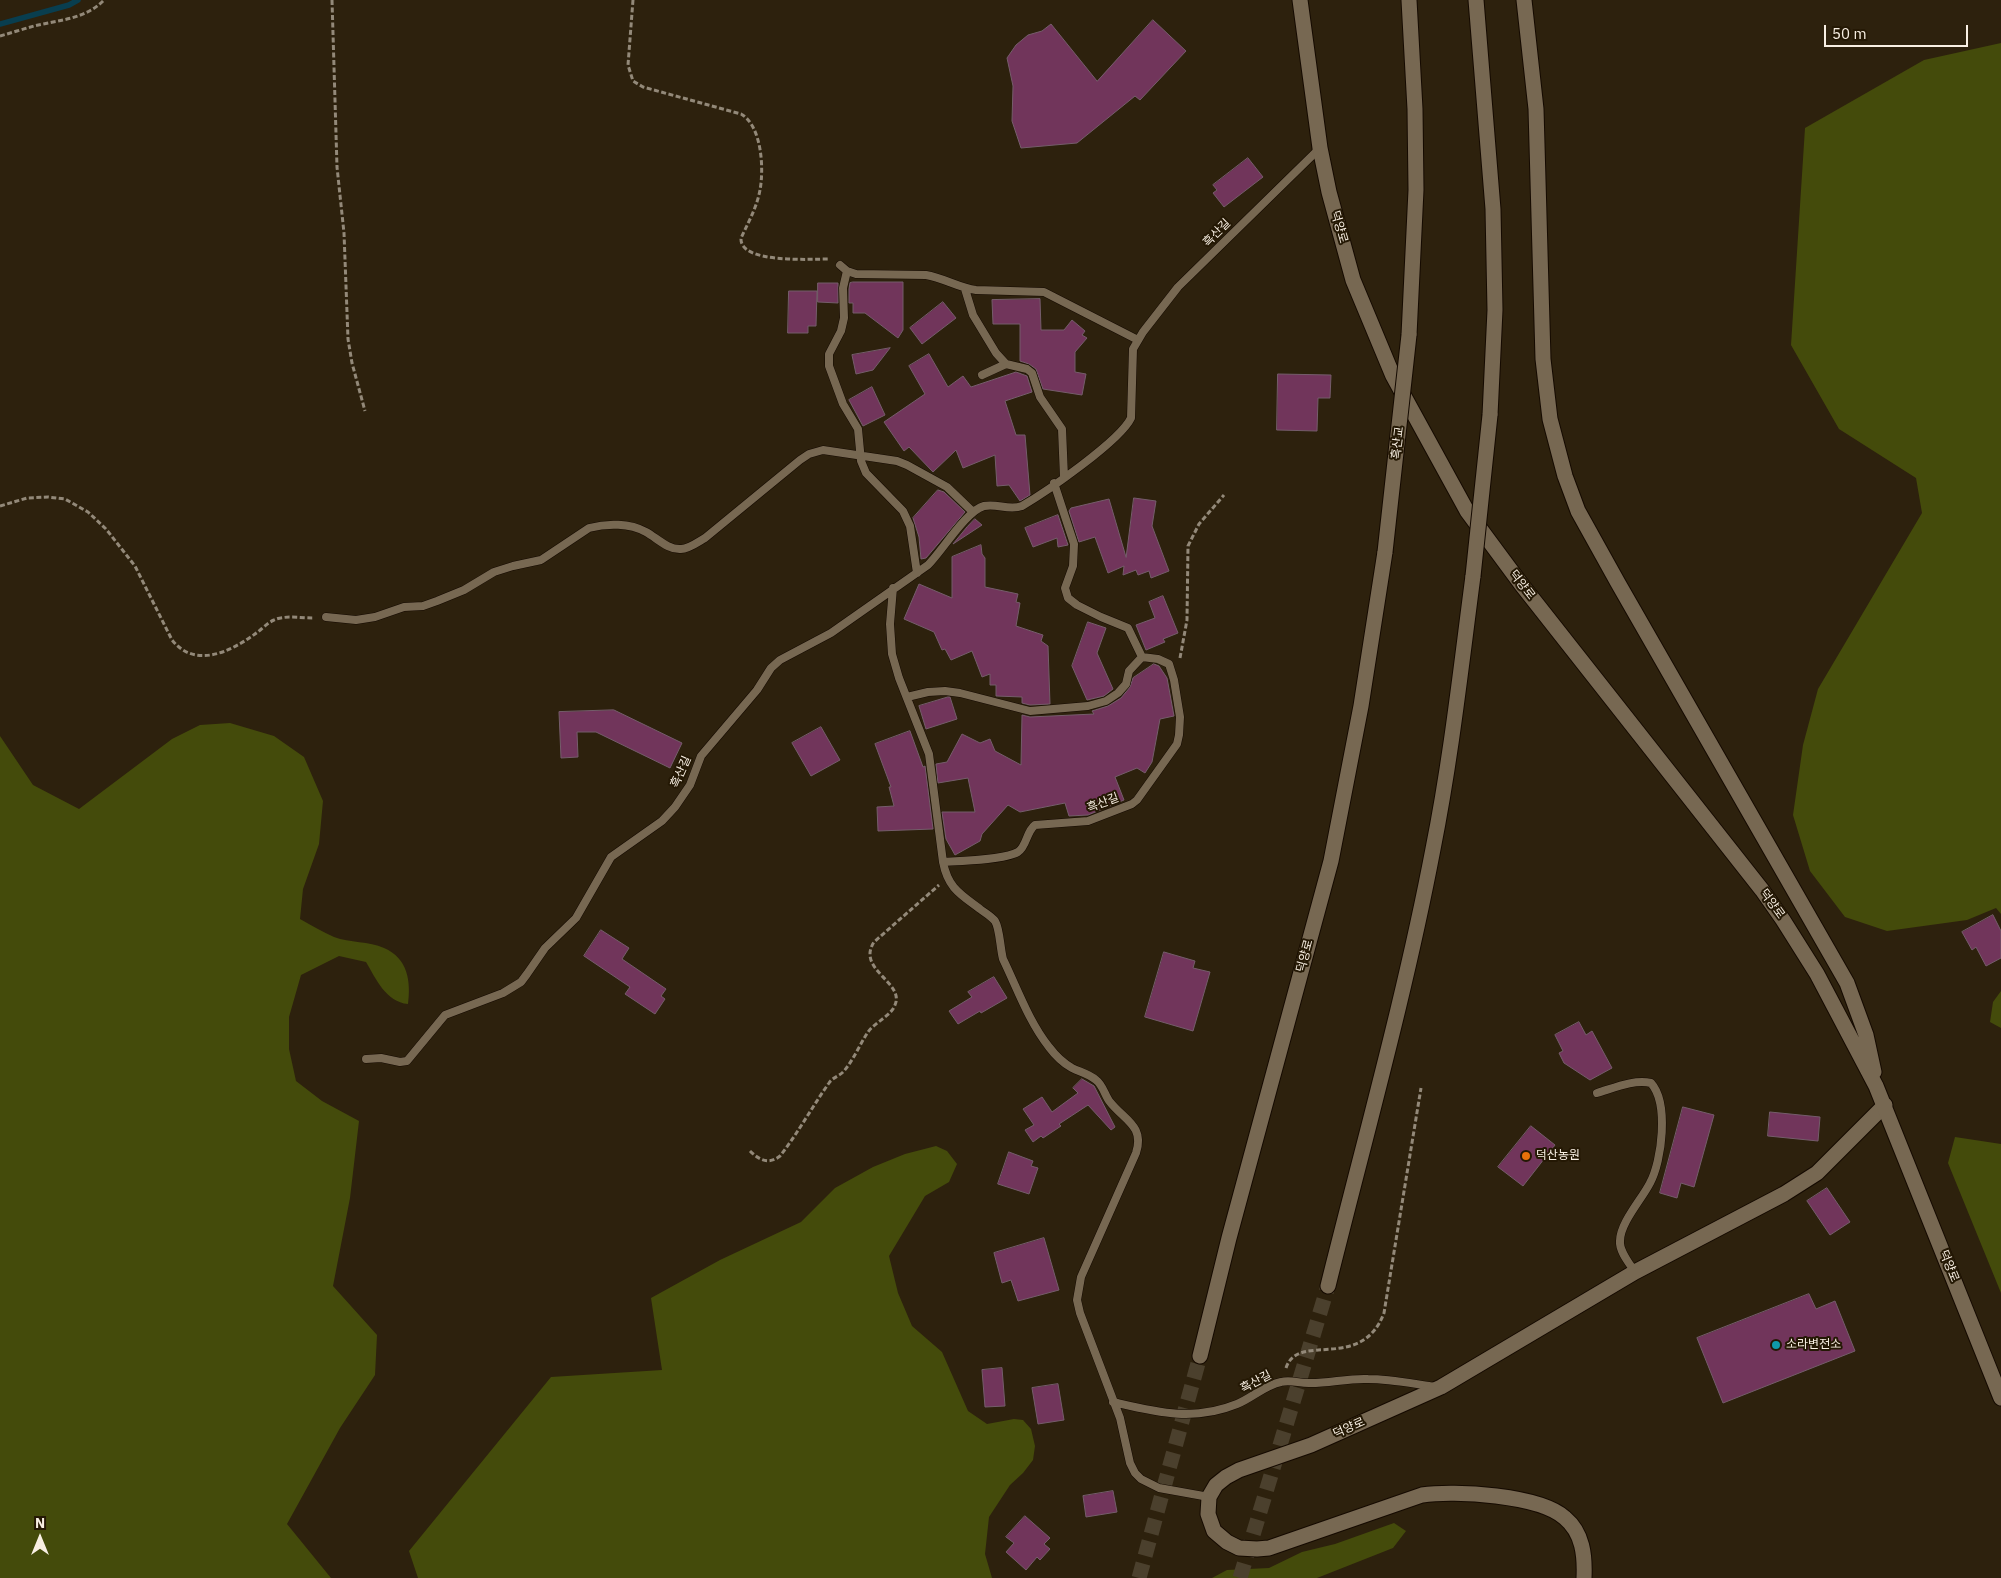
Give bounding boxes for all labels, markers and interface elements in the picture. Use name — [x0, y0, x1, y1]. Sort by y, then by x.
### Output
scale bar — [1826, 15, 1970, 47]
text: 50 m — [1832, 24, 1867, 43]
street label: 덕양로 — [1328, 209, 1350, 245]
street label: 흑산길 — [1200, 216, 1234, 250]
street label: 흑산교 — [1389, 426, 1407, 460]
street label: 덕양로 — [1506, 568, 1538, 602]
street label: 흑산길 — [668, 754, 694, 790]
street label: 흑산길 — [1085, 791, 1121, 815]
street label: 덕양로 — [1756, 886, 1788, 922]
street label: 덕양로 — [1294, 938, 1316, 974]
place label: 덕산농원 — [1536, 1149, 1580, 1163]
marker: 덕산농원 — [1520, 1150, 1532, 1162]
street label: 덕양로 — [1936, 1248, 1962, 1284]
place label: 소라변전소 — [1786, 1338, 1841, 1352]
marker: 소라변전소 — [1770, 1339, 1782, 1351]
street label: 흑산길 — [1238, 1368, 1274, 1396]
street label: 덕양로 — [1331, 1415, 1367, 1441]
north arrow — [15, 1513, 65, 1563]
text: N — [35, 1514, 45, 1532]

